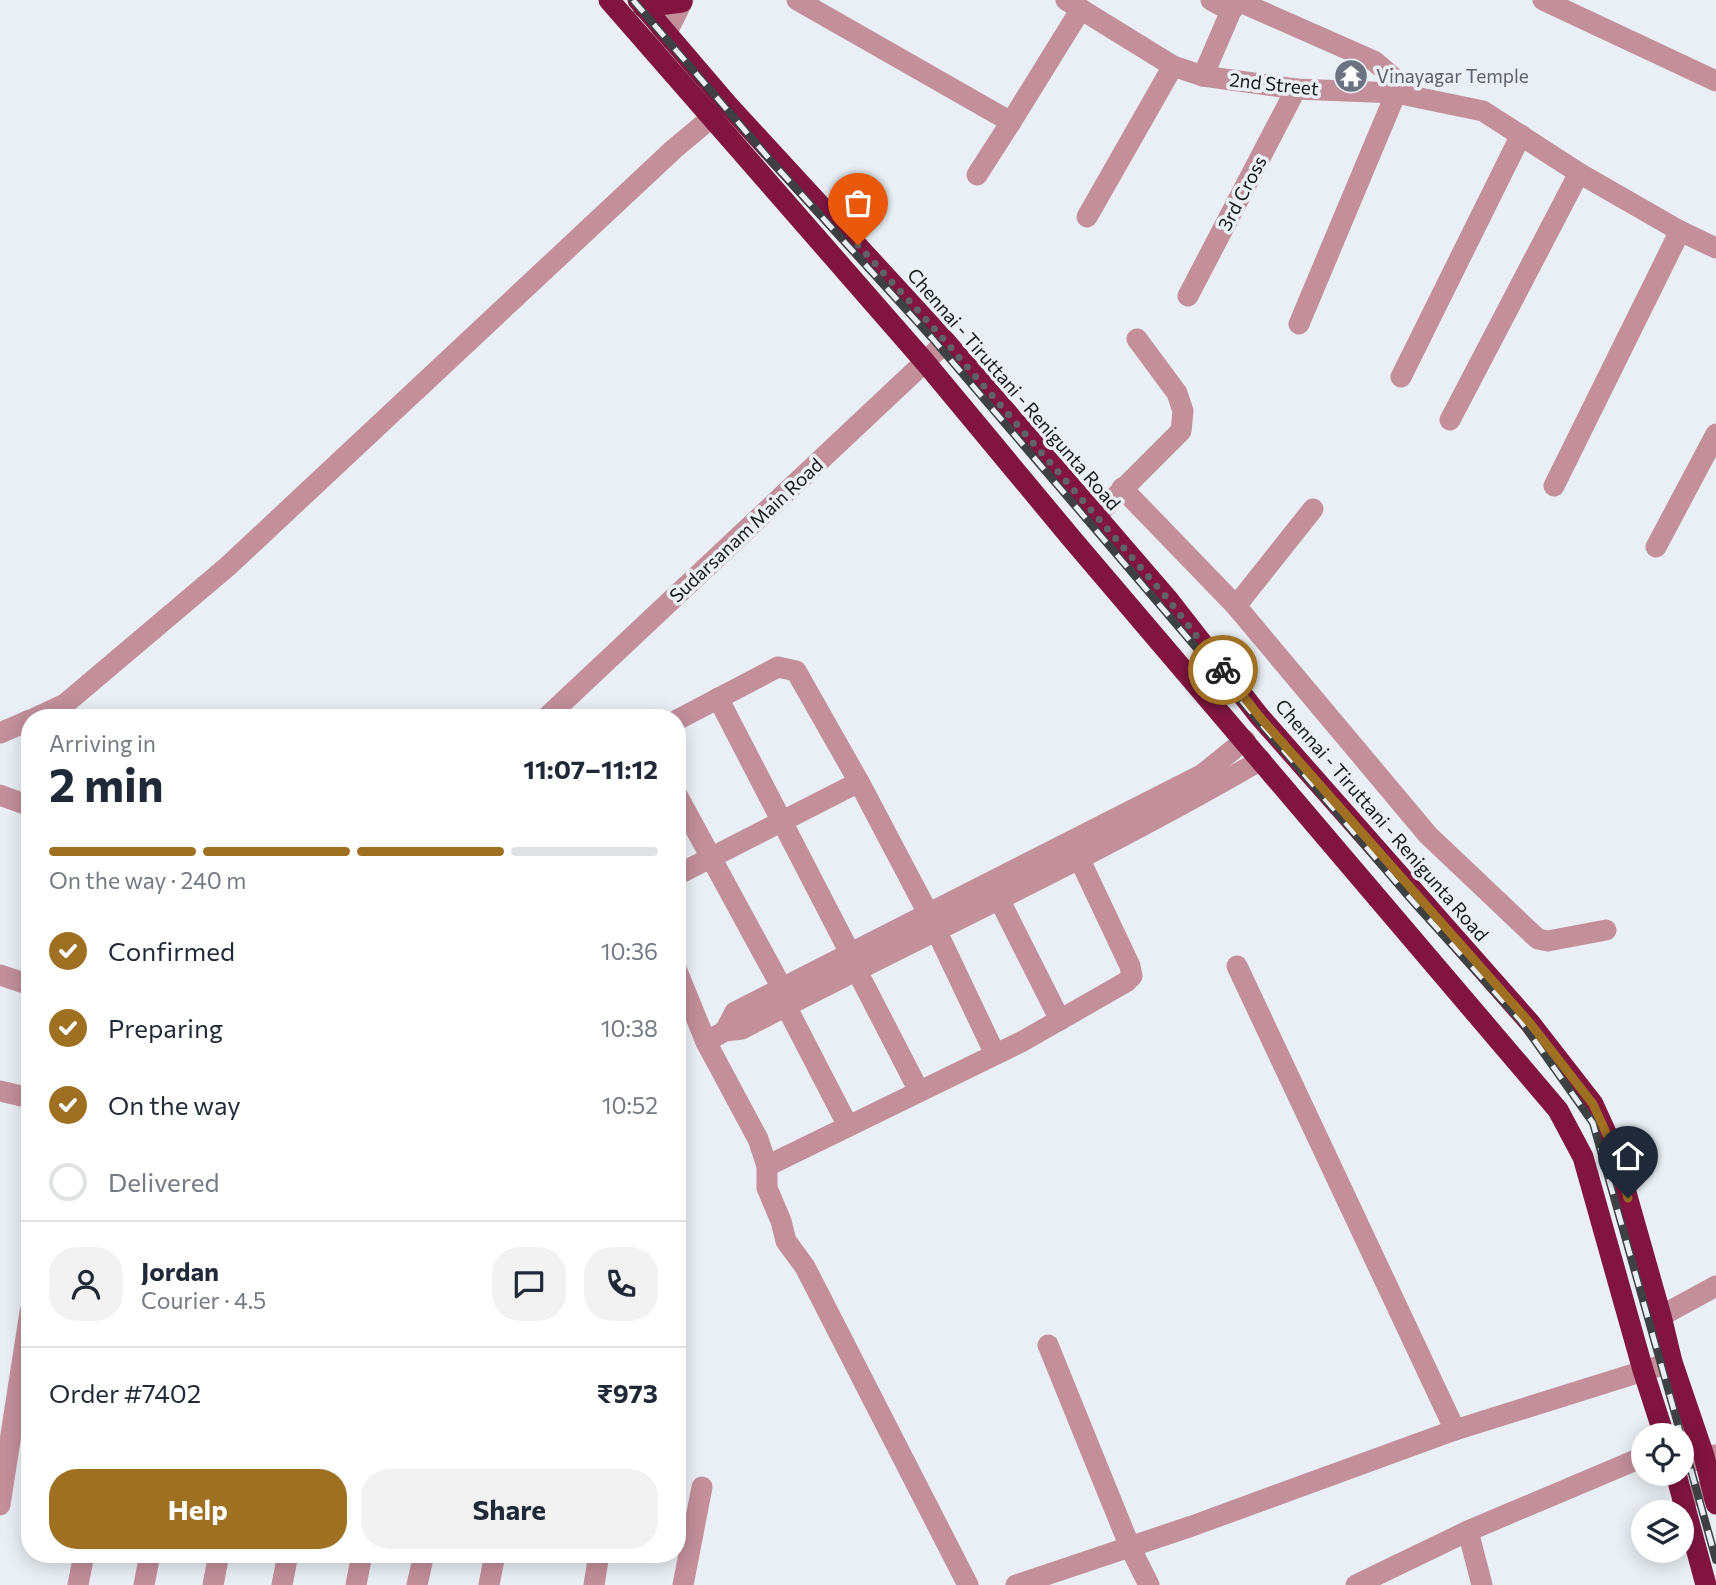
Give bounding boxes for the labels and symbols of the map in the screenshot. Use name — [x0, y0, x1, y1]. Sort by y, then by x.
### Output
temple icon: Vinayagar Temple — [1332, 57, 1370, 95]
place label: Vinayagar Temple — [1376, 64, 1529, 87]
street label: 2nd Street — [1228, 67, 1320, 100]
street label: 3rd Cross — [1212, 151, 1271, 234]
pin — [828, 173, 888, 245]
street label: Chennai - Tiruttani - Renigunta Road — [903, 263, 1126, 514]
street label: Sudarsanam Main Road — [664, 453, 827, 607]
courier — [1188, 635, 1258, 705]
street label: Chennai - Tiruttani - Renigunta Road — [1271, 694, 1494, 945]
pin — [1598, 1126, 1658, 1198]

